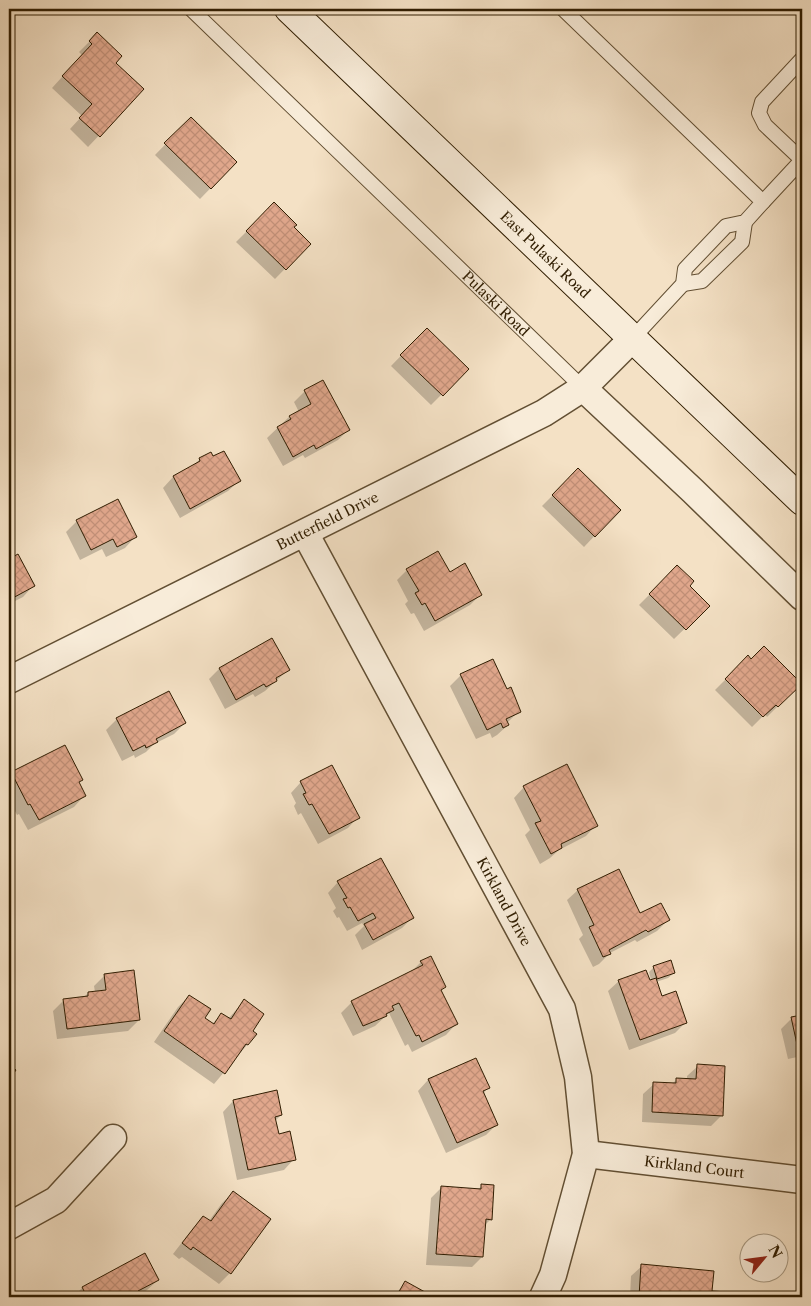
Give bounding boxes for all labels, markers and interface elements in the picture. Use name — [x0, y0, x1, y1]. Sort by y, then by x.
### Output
street label: East Pulaski Road — [497, 209, 593, 303]
street label: Pulaski Road — [459, 268, 533, 340]
street label: Butterfield Drive — [274, 488, 382, 554]
street label: Kirkland Drive — [473, 854, 535, 949]
street label: Kirkland Court — [643, 1152, 745, 1182]
north arrow — [738, 1234, 788, 1284]
text: N — [765, 1242, 786, 1261]

